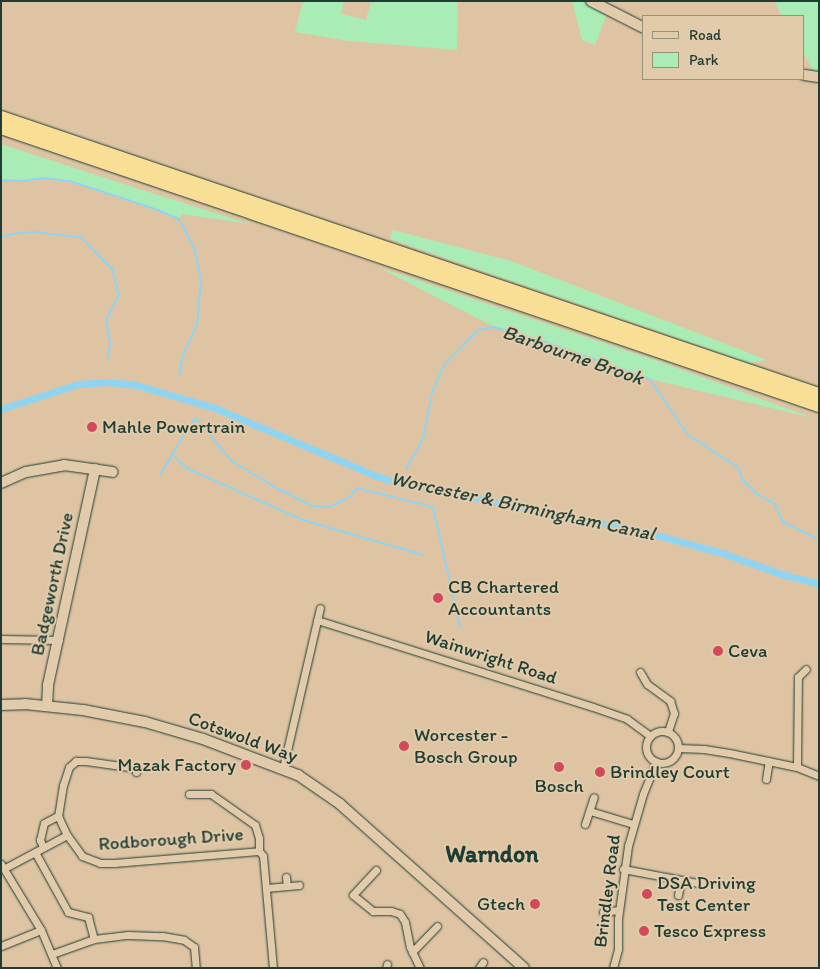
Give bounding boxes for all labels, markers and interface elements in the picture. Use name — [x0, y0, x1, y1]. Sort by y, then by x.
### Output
legend — [642, 15, 805, 80]
text: Road — [689, 26, 721, 44]
text: Park — [689, 51, 719, 69]
water label: Barbourne Brook — [499, 320, 647, 390]
place label: Mahle Powertrain — [102, 416, 244, 438]
marker: Mahle Powertrain — [86, 421, 98, 433]
water label: Worcester & Birmingham Canal — [389, 466, 657, 546]
street label: Badgeworth Drive — [26, 510, 78, 658]
place label: CB Chartered Accountants — [448, 576, 559, 620]
marker: CB Chartered Accountants — [432, 592, 444, 604]
street label: Wainwright Road — [422, 625, 560, 689]
place label: Ceva — [728, 640, 767, 662]
marker: Ceva — [712, 645, 724, 657]
street label: Cotswold Way — [186, 707, 300, 767]
place label: Worcester - Bosch Group — [414, 724, 518, 768]
marker: Worcester - Bosch Group — [398, 740, 410, 752]
place label: Mazak Factory — [118, 754, 236, 776]
marker: Mazak Factory — [240, 759, 252, 771]
marker: Bosch — [553, 761, 565, 773]
place label: Brindley Court — [610, 761, 730, 783]
marker: Brindley Court — [594, 766, 606, 778]
place label: Bosch — [534, 775, 584, 797]
street label: Rodborough Drive — [98, 823, 244, 855]
street label: Brindley Road — [589, 833, 625, 949]
district label: Warndon — [445, 840, 539, 868]
place label: DSA Driving Test Center — [657, 872, 756, 916]
marker: DSA Driving Test Center — [641, 888, 653, 900]
place label: Gtech — [477, 893, 525, 915]
marker: Gtech — [529, 898, 541, 910]
place label: Tesco Express — [654, 920, 765, 942]
marker: Tesco Express — [638, 925, 650, 937]

